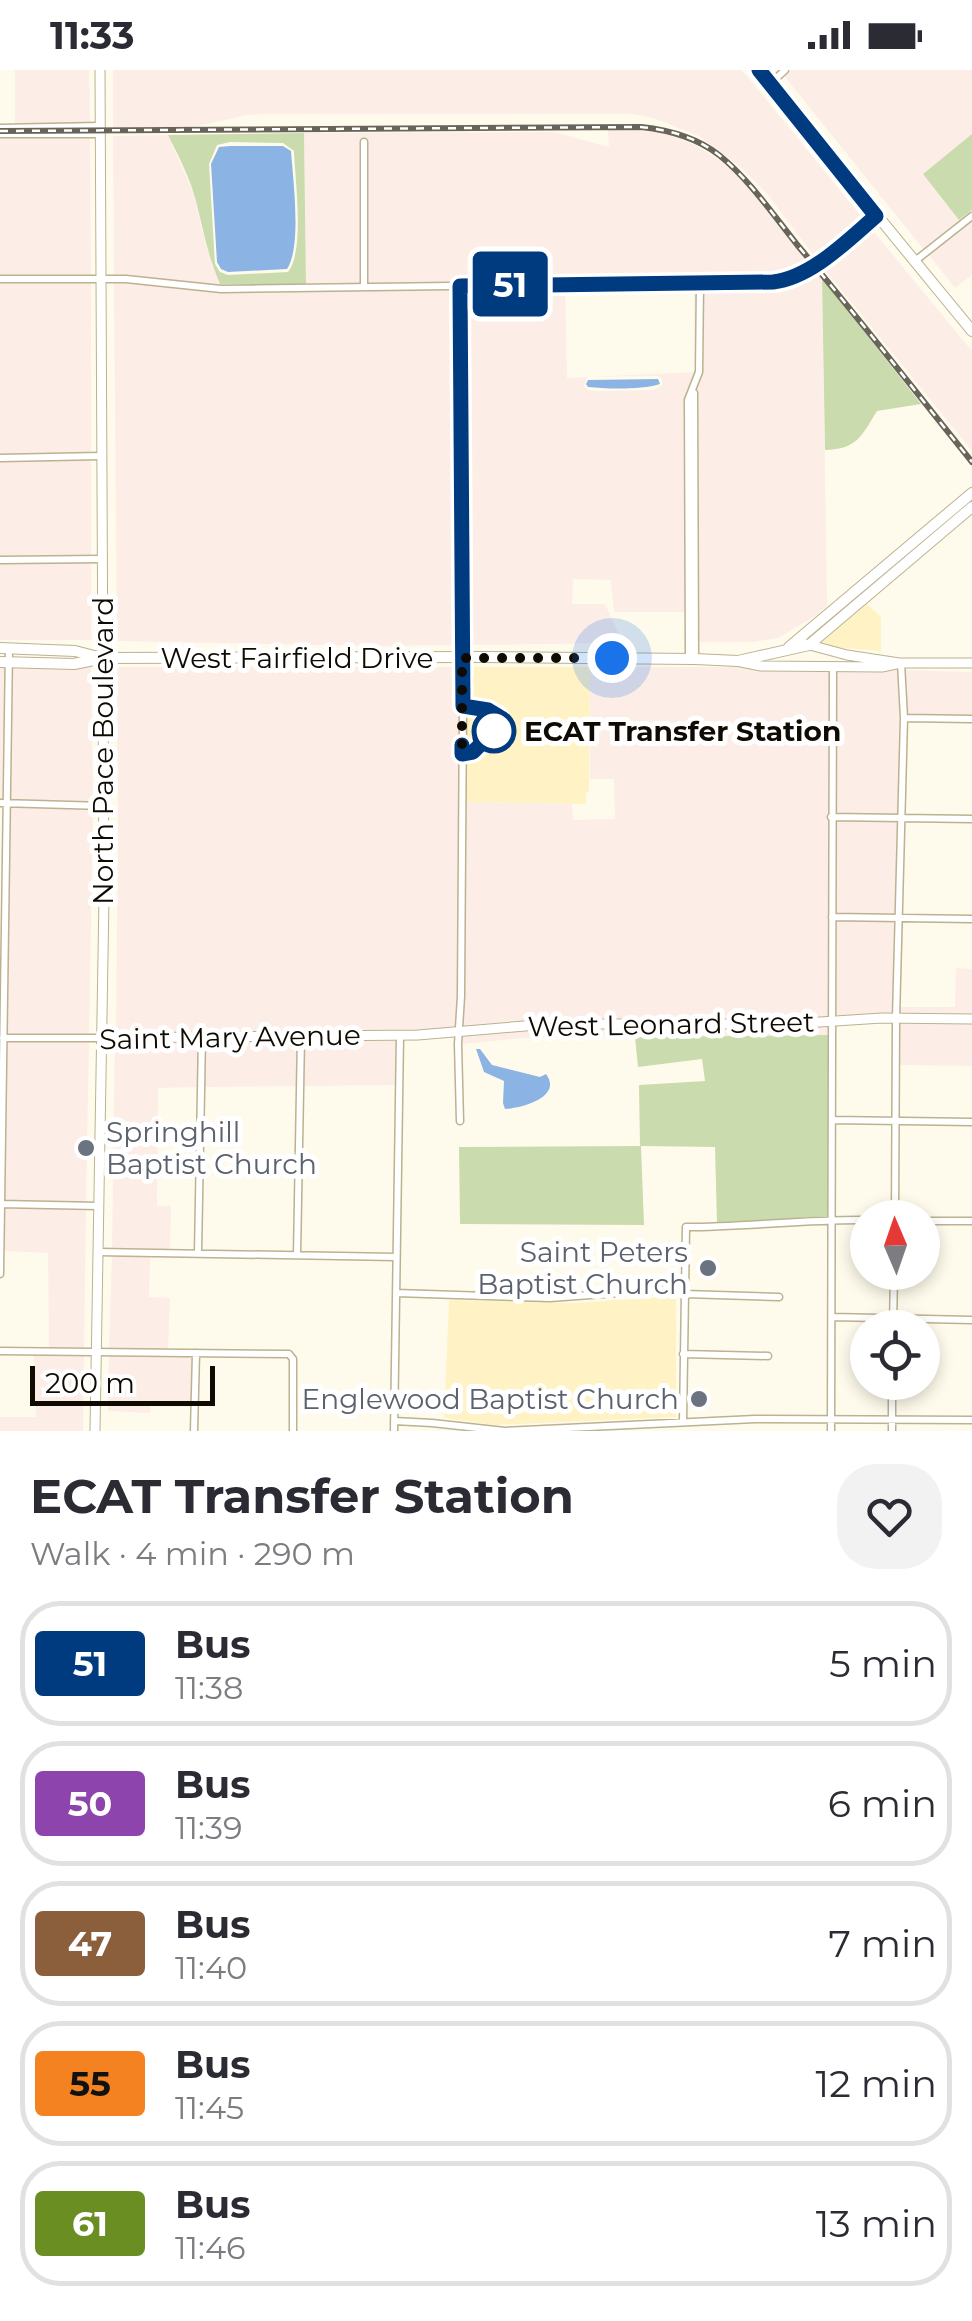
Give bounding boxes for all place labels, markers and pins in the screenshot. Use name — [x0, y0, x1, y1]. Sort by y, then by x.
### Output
marker: ECAT Transfer Station — [473, 710, 515, 752]
place label: ECAT Transfer Station — [524, 714, 841, 748]
place label: Springhill Baptist Church — [106, 1115, 317, 1181]
marker: Springhill Baptist Church — [75, 1137, 97, 1159]
place label: Saint Peters Baptist Church — [477, 1235, 688, 1301]
marker: Saint Peters Baptist Church — [697, 1257, 719, 1279]
place label: Englewood Baptist Church — [302, 1382, 679, 1416]
marker: Englewood Baptist Church — [688, 1388, 710, 1410]

